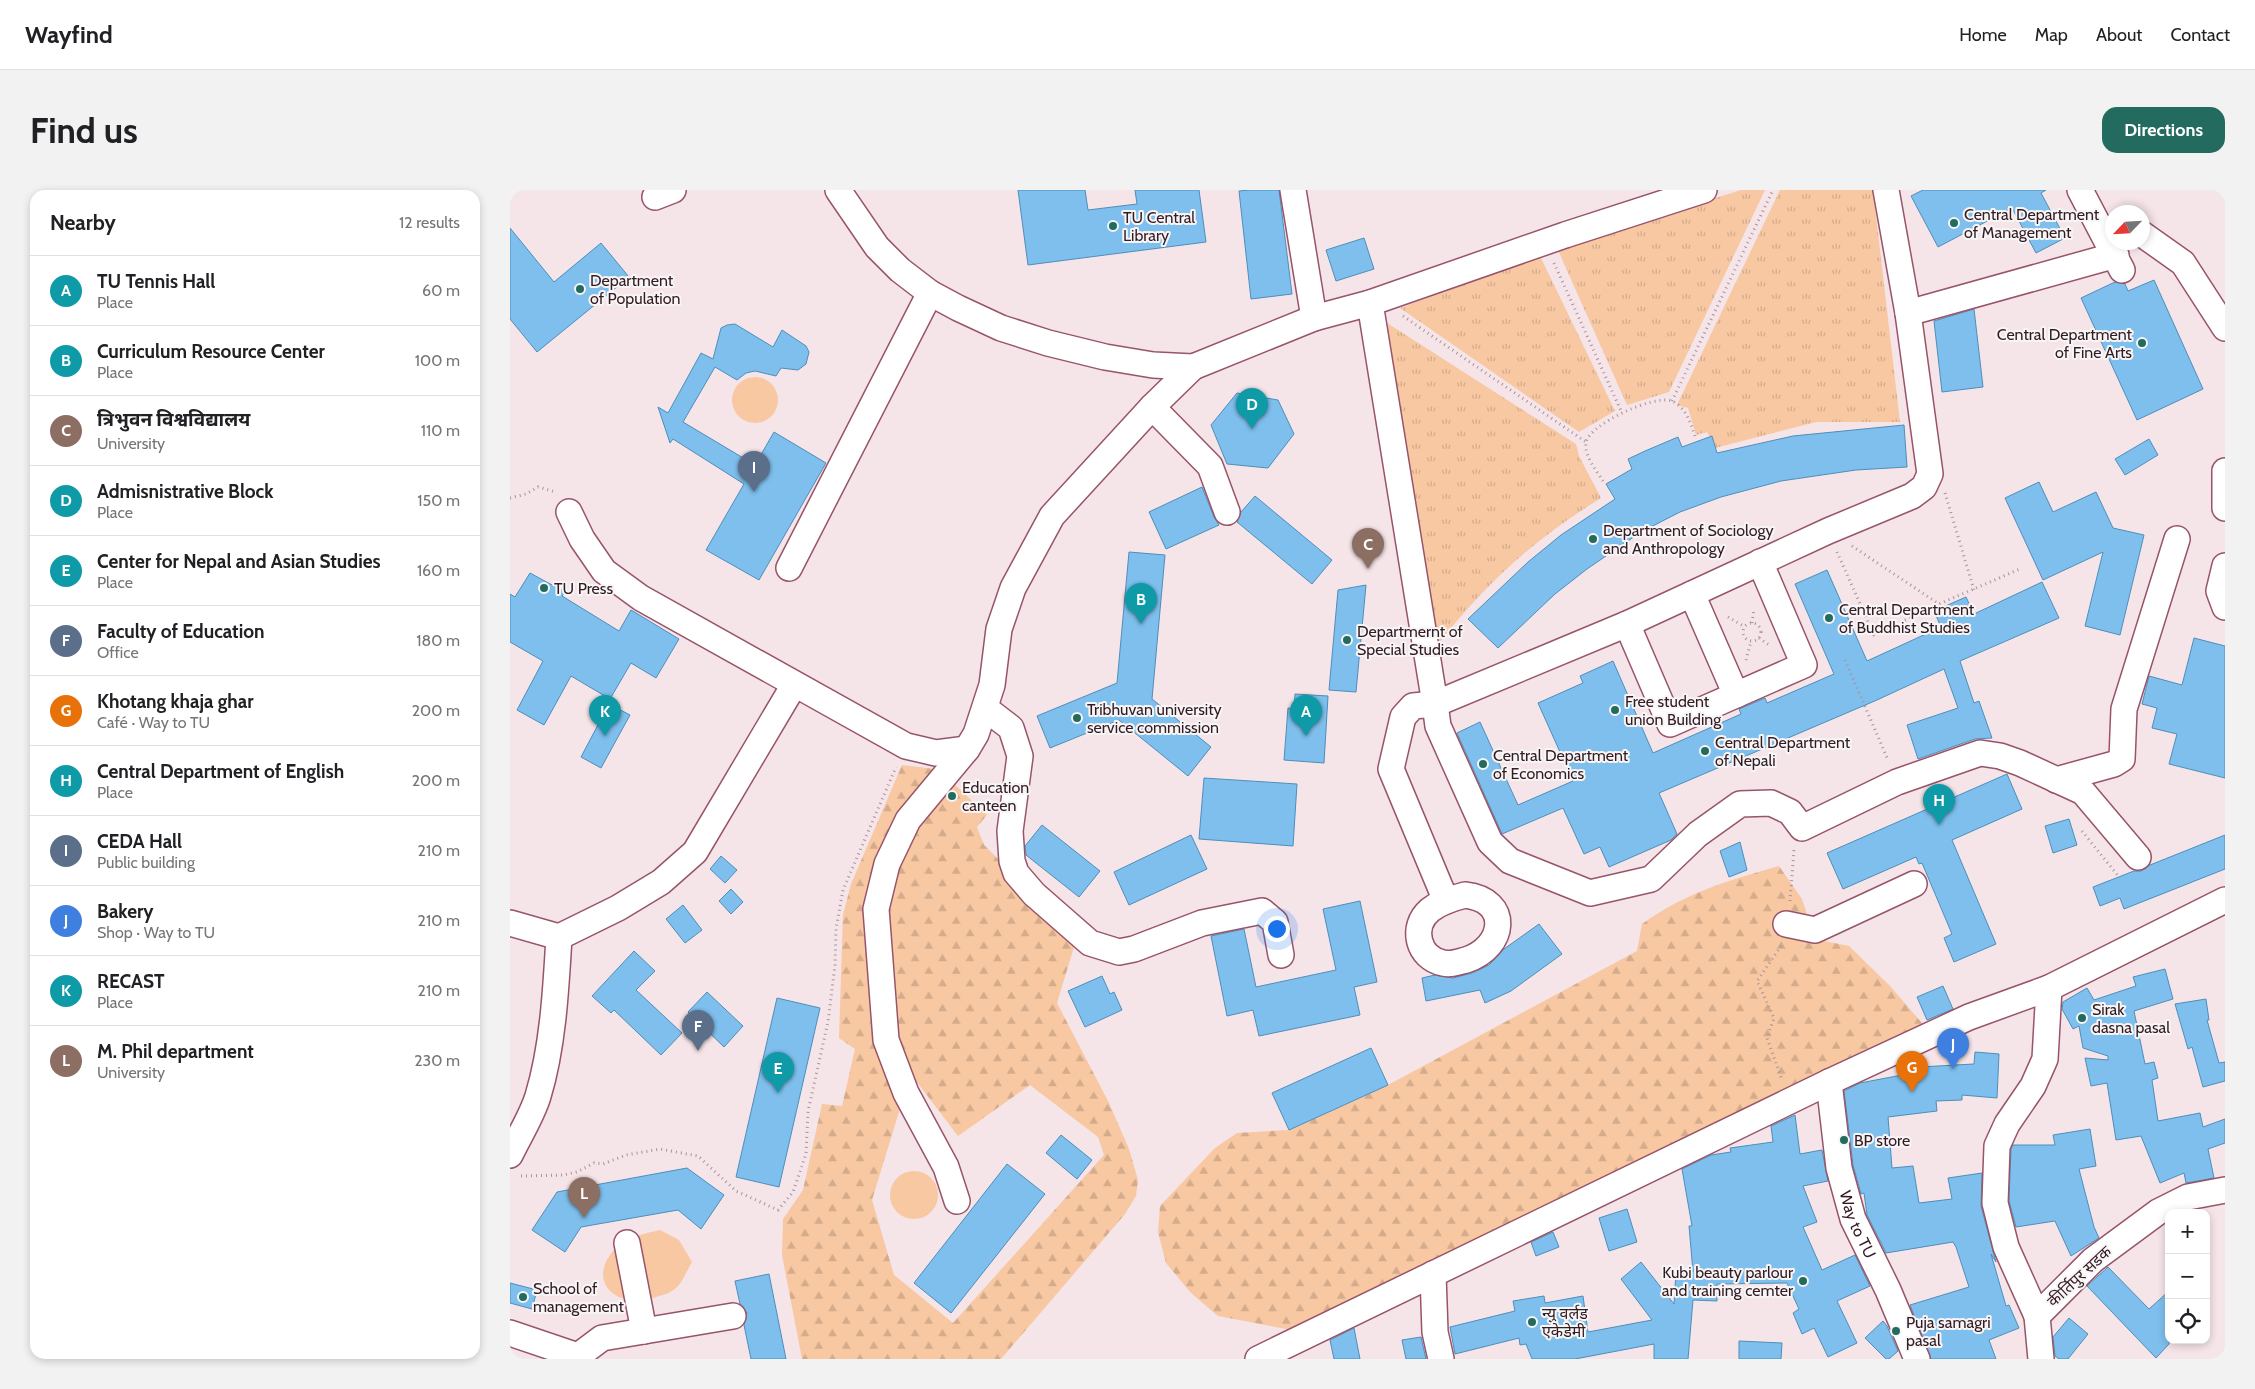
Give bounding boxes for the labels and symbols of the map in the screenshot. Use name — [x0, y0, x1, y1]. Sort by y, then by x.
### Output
place label: Central Department of Management — [1964, 205, 2100, 242]
north arrow — [2105, 205, 2150, 250]
place label: TU Central Library — [1123, 208, 1195, 245]
marker: Central Department of Management — [1948, 217, 1960, 229]
marker: TU Central Library — [1107, 220, 1119, 232]
place label: Department of Population — [590, 271, 681, 308]
marker: Department of Population — [574, 283, 586, 295]
place label: Central Department of Fine Arts — [1997, 325, 2133, 362]
marker: Central Department of Fine Arts — [2136, 337, 2148, 349]
pin: D — [1236, 388, 1268, 429]
pin: I — [738, 451, 770, 492]
place label: Department of Sociology and Anthropology — [1603, 521, 1774, 558]
pin: C — [1352, 528, 1384, 569]
marker: Department of Sociology and Anthropology — [1587, 533, 1599, 545]
place label: TU Press — [554, 579, 613, 598]
marker: TU Press — [538, 582, 550, 594]
pin: B — [1125, 583, 1157, 624]
place label: Central Department of Buddhist Studies — [1839, 600, 1975, 637]
marker: Central Department of Buddhist Studies — [1823, 612, 1835, 624]
place label: Departmernt of Special Studies — [1357, 622, 1464, 659]
marker: Departmernt of Special Studies — [1341, 634, 1353, 646]
place label: Free student union Building — [1625, 692, 1722, 729]
pin: K — [589, 695, 621, 736]
pin: A — [1290, 695, 1322, 736]
place label: Tribhuvan university service commission — [1087, 700, 1222, 737]
marker: Free student union Building — [1609, 704, 1621, 716]
marker: Tribhuvan university service commission — [1071, 712, 1083, 724]
place label: Central Department of Nepali — [1715, 733, 1851, 770]
marker: Central Department of Nepali — [1699, 745, 1711, 757]
place label: Central Department of Economics — [1493, 746, 1629, 783]
marker: Central Department of Economics — [1477, 758, 1489, 770]
place label: Education canteen — [962, 778, 1029, 815]
pin: H — [1923, 784, 1955, 825]
marker: Education canteen — [946, 790, 958, 802]
your location — [1264, 916, 1290, 942]
place label: Sirak dasna pasal — [2092, 1000, 2170, 1037]
pin: F — [682, 1010, 714, 1051]
marker: Sirak dasna pasal — [2076, 1012, 2088, 1024]
pin: J — [1937, 1028, 1969, 1069]
pin: G — [1896, 1051, 1928, 1092]
pin: E — [762, 1052, 794, 1093]
place label: BP store — [1854, 1131, 1910, 1150]
marker: BP store — [1838, 1134, 1850, 1146]
pin: L — [568, 1177, 600, 1218]
street label: Way to TU — [1836, 1188, 1880, 1261]
street label: कीर्तिपुर सडक — [2043, 1241, 2116, 1312]
place label: Kubi beauty parlour and training cemter — [1662, 1263, 1794, 1300]
marker: Kubi beauty parlour and training cemter — [1797, 1275, 1809, 1287]
place label: School of management — [533, 1279, 625, 1316]
marker: School of management — [517, 1291, 529, 1303]
place label: न्यु वर्लड एकेडेमी — [1542, 1304, 1588, 1341]
place label: Puja samagri pasal — [1906, 1313, 1991, 1350]
marker: न्यु वर्लड एकेडेमी — [1526, 1316, 1538, 1328]
marker: Puja samagri pasal — [1890, 1325, 1902, 1337]

